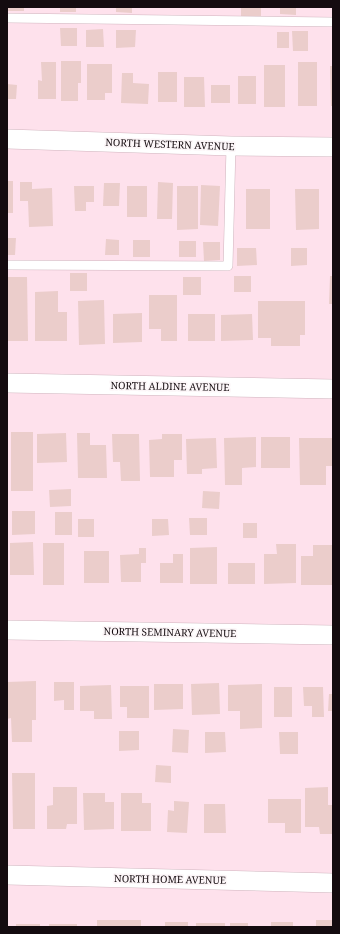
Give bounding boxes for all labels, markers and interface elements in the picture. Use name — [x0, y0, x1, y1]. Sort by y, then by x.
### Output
street label: NORTH WESTERN AVENUE — [105, 135, 235, 153]
street label: NORTH ALDINE AVENUE — [110, 378, 230, 394]
street label: NORTH SEMINARY AVENUE — [103, 624, 237, 640]
street label: NORTH HOME AVENUE — [114, 871, 226, 887]

